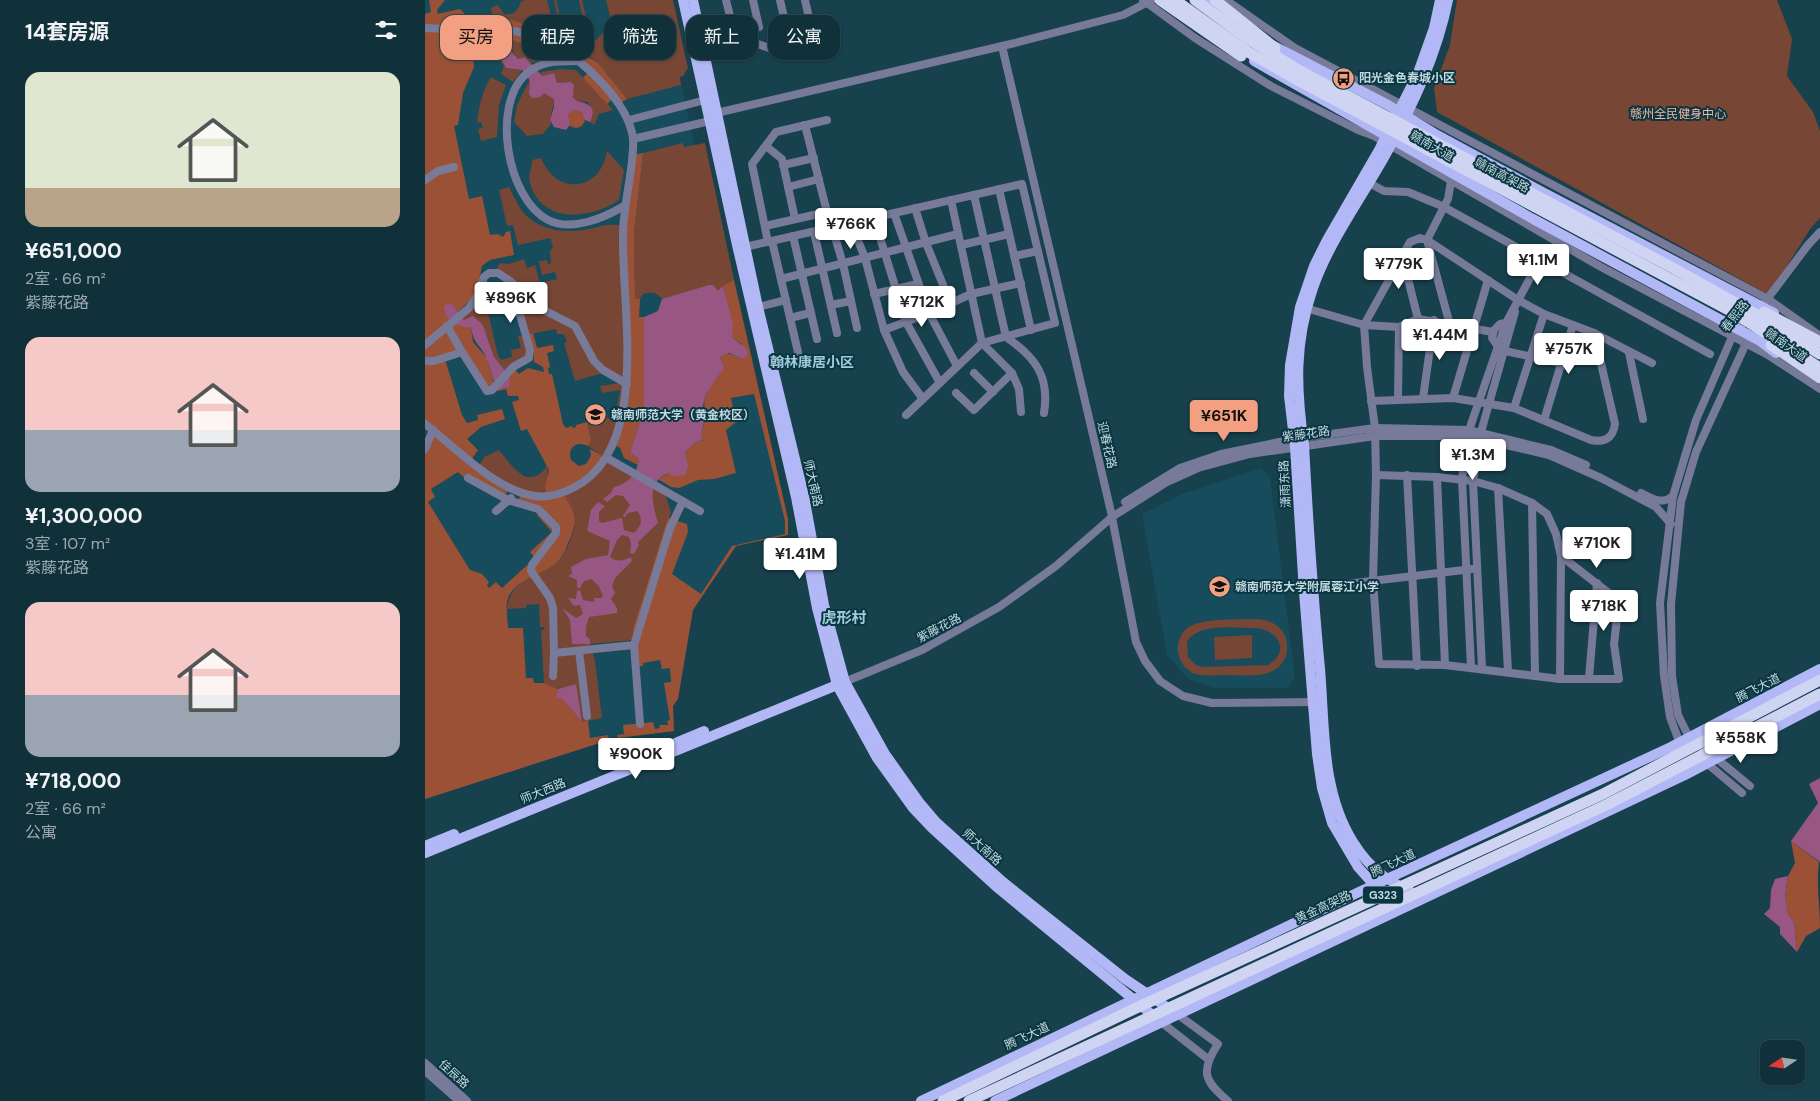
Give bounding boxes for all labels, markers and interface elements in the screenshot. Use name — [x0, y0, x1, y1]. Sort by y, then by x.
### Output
chip: 买房 — [440, 15, 512, 60]
chip: 租房 — [522, 15, 594, 60]
chip: 筛选 — [604, 15, 676, 60]
chip: 新上 — [686, 15, 758, 60]
chip: 公寓 — [768, 15, 840, 60]
icon: filters — [372, 16, 400, 44]
text: 14套房源 — [25, 18, 109, 46]
bus stop icon: 阳光金色春城小区 — [1331, 66, 1355, 90]
place label: 阳光金色春城小区 — [1359, 70, 1455, 86]
icon: home — [168, 105, 258, 195]
park label: 赣州全民健身中心 — [1630, 106, 1726, 122]
street label: 赣南大道 — [1407, 127, 1457, 165]
street label: 赣南高架路 — [1472, 154, 1532, 196]
pin: ¥766K — [816, 208, 886, 250]
text: ¥766K — [826, 213, 876, 234]
text: ¥651,000 — [25, 237, 122, 265]
pin: ¥1.1M — [1503, 244, 1573, 286]
pin: ¥779K — [1364, 248, 1434, 290]
text: ¥1.1M — [1518, 249, 1558, 270]
text: ¥779K — [1375, 253, 1423, 274]
text: 2室 · 66 m² — [25, 268, 106, 289]
pin: ¥896K — [476, 282, 546, 324]
pin: ¥712K — [887, 286, 957, 328]
text: ¥896K — [486, 287, 536, 308]
text: ¥712K — [899, 291, 945, 312]
text: 紫藤花路 — [25, 292, 89, 313]
street label: 春熙路 — [1718, 297, 1752, 335]
pin: ¥1.44M — [1399, 318, 1481, 361]
text: ¥1.44M — [1412, 324, 1468, 345]
street label: 赣南大道 — [1762, 325, 1810, 365]
pin: ¥757K — [1534, 332, 1604, 375]
text: ¥757K — [1545, 338, 1593, 359]
district label: 翰林康居小区 — [770, 353, 854, 371]
icon: home — [168, 370, 258, 460]
pin: ¥651K — [1189, 400, 1259, 442]
school or university icon: 赣南师范大学（黄金校区） — [583, 403, 607, 427]
text: ¥651K — [1201, 405, 1247, 426]
place label: 赣南师范大学（黄金校区） — [611, 407, 755, 423]
street label: 迎春花路 — [1094, 420, 1120, 470]
street label: 紫藤花路 — [1281, 423, 1331, 445]
pin: ¥1.3M — [1438, 438, 1508, 481]
text: ¥1.3M — [1451, 444, 1495, 465]
street label: 师大南路 — [800, 458, 826, 508]
street label: 潇雨东路 — [1276, 460, 1294, 508]
text: ¥1,300,000 — [25, 502, 143, 530]
pin: ¥710K — [1562, 526, 1632, 569]
text: ¥710K — [1573, 532, 1621, 553]
text: 3室 · 107 m² — [25, 533, 110, 554]
pin: ¥1.41M — [759, 538, 841, 580]
text: ¥1.41M — [775, 543, 825, 564]
text: 紫藤花路 — [25, 557, 89, 578]
school or university icon: 赣南师范大学附属蓉江小学 — [1207, 575, 1231, 599]
place label: 赣南师范大学附属蓉江小学 — [1235, 579, 1379, 595]
pin: ¥718K — [1569, 590, 1639, 632]
text: ¥718K — [1581, 595, 1627, 616]
district label: 虎形村 — [821, 608, 867, 628]
street label: 紫藤花路 — [914, 610, 964, 646]
icon: home — [168, 635, 258, 725]
street label: 腾飞大道 — [1733, 670, 1783, 706]
pin: ¥558K — [1706, 722, 1776, 764]
text: ¥558K — [1716, 727, 1766, 748]
pin: ¥900K — [601, 738, 671, 780]
text: ¥900K — [609, 743, 663, 764]
text: ¥718,000 — [25, 767, 121, 795]
street label: 师大西路 — [518, 775, 568, 807]
text: 2室 · 66 m² — [25, 798, 106, 819]
text: 公寓 — [25, 822, 57, 843]
street label: 师大南路 — [959, 825, 1005, 869]
street label: 腾飞大道 — [1368, 846, 1418, 880]
road number: G323 — [1363, 886, 1403, 904]
street label: 黄金高架路 — [1292, 887, 1354, 927]
street label: 腾飞大道 — [1002, 1019, 1052, 1053]
north arrow — [1760, 1040, 1805, 1085]
map controls — [1760, 1040, 1805, 1085]
street label: 佳辰路 — [435, 1056, 473, 1092]

